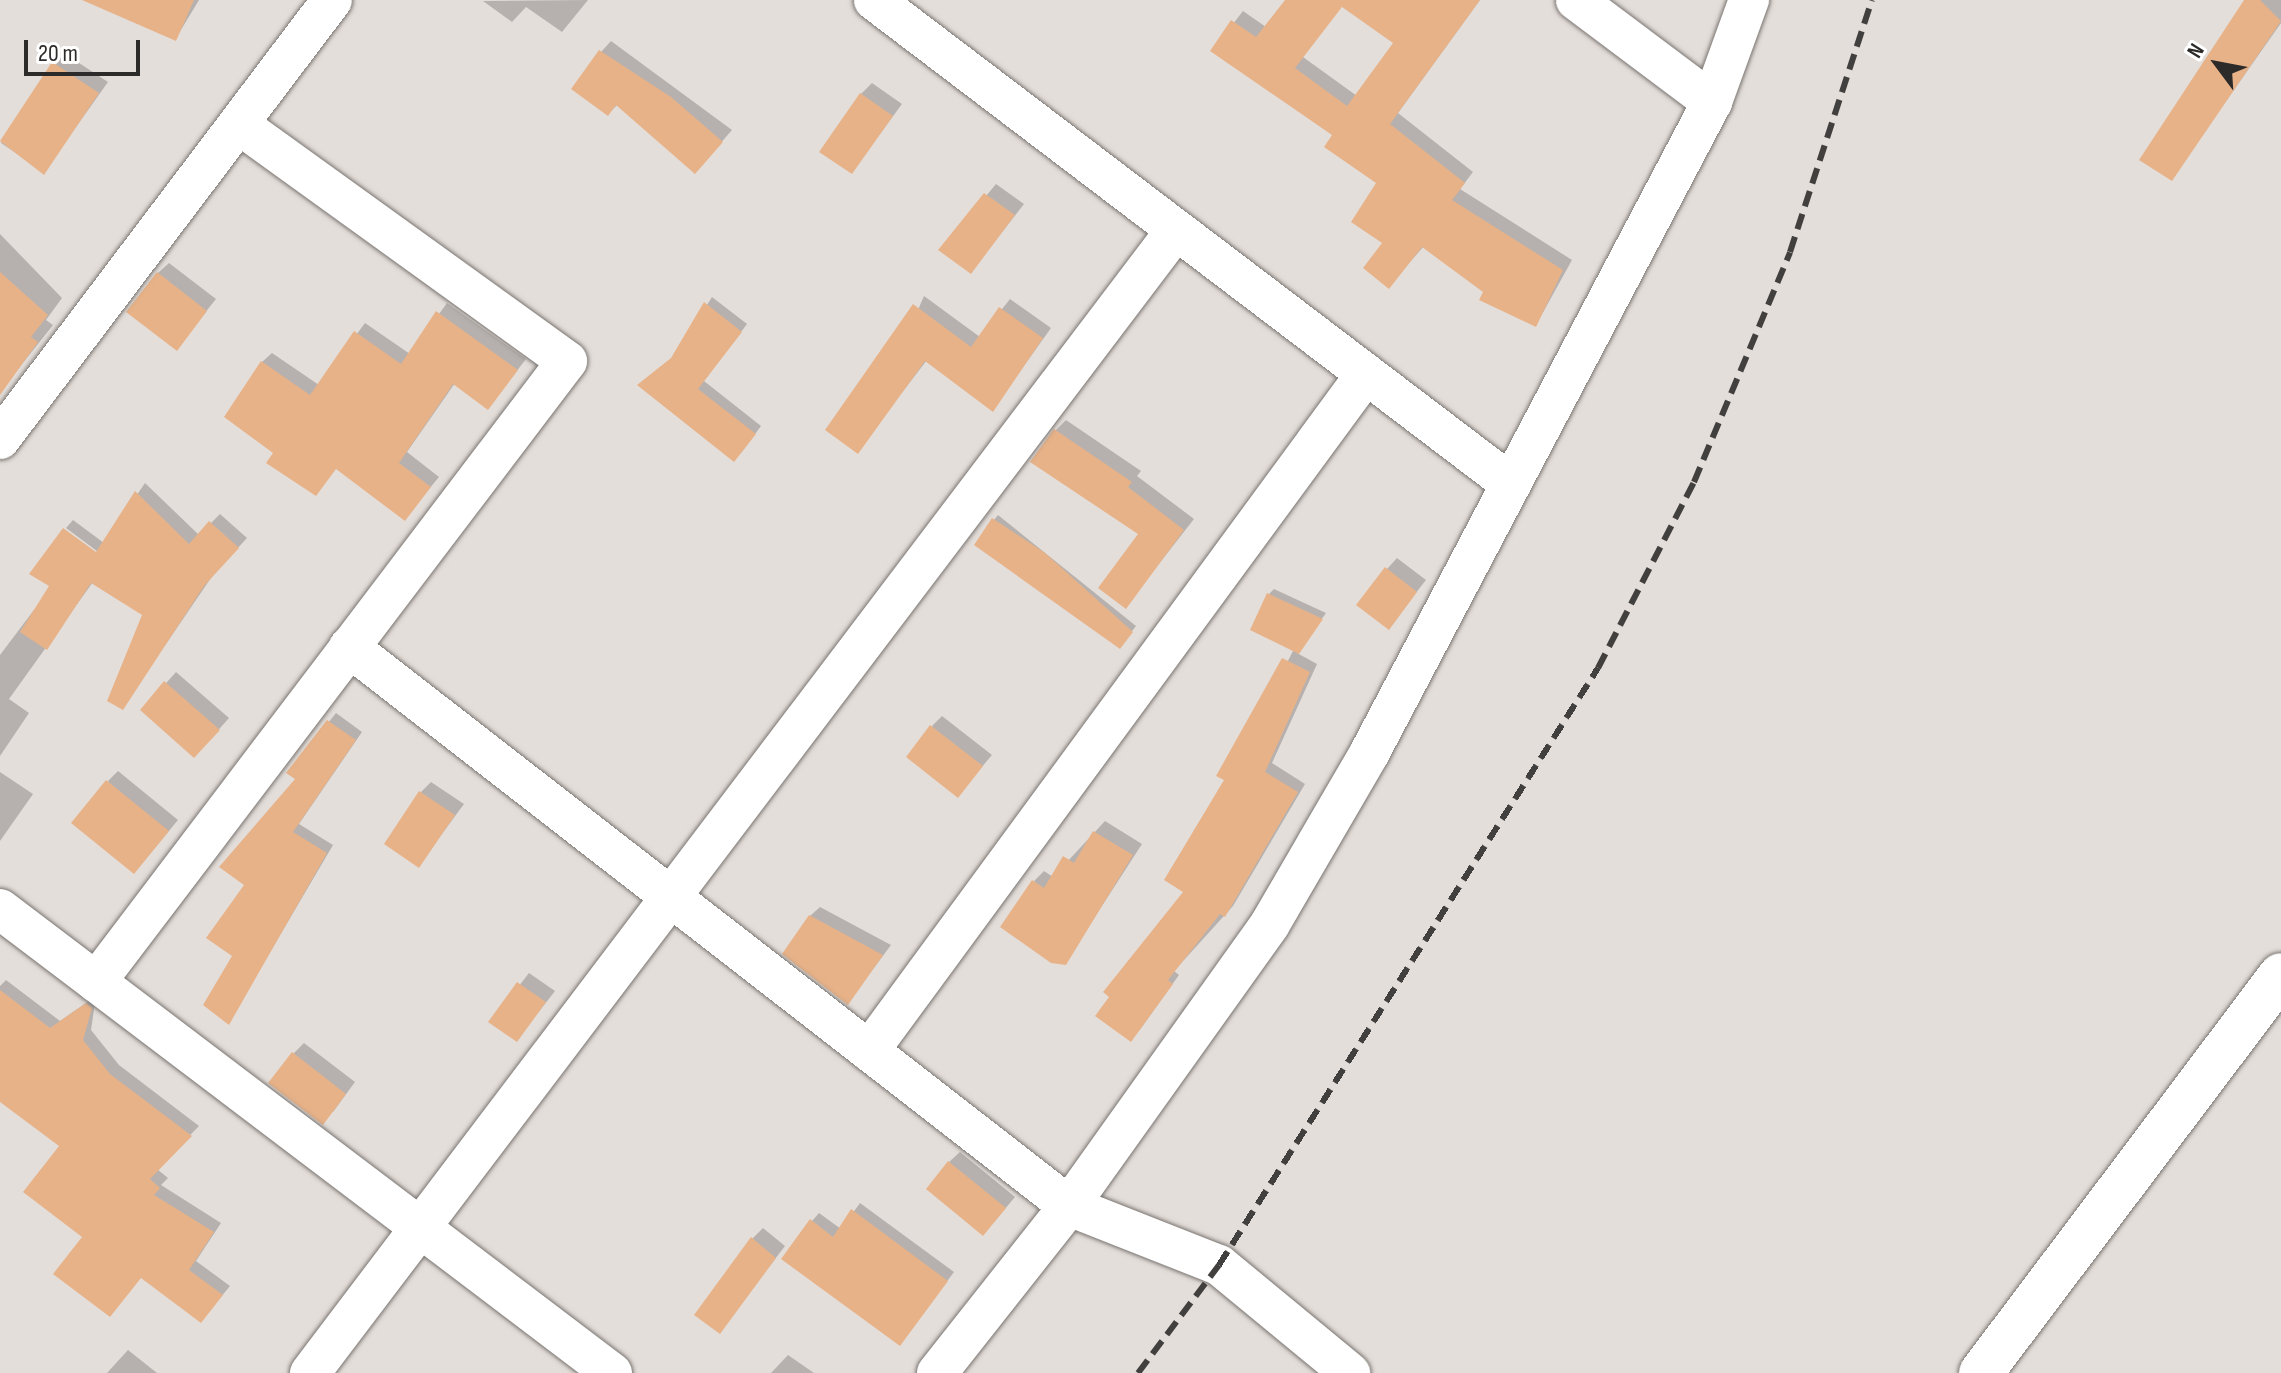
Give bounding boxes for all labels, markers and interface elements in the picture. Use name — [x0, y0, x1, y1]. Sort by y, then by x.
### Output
scale bar — [28, 24, 144, 74]
north arrow — [2177, 24, 2257, 104]
text: 20 m — [38, 39, 78, 68]
text: N — [2182, 39, 2211, 63]

